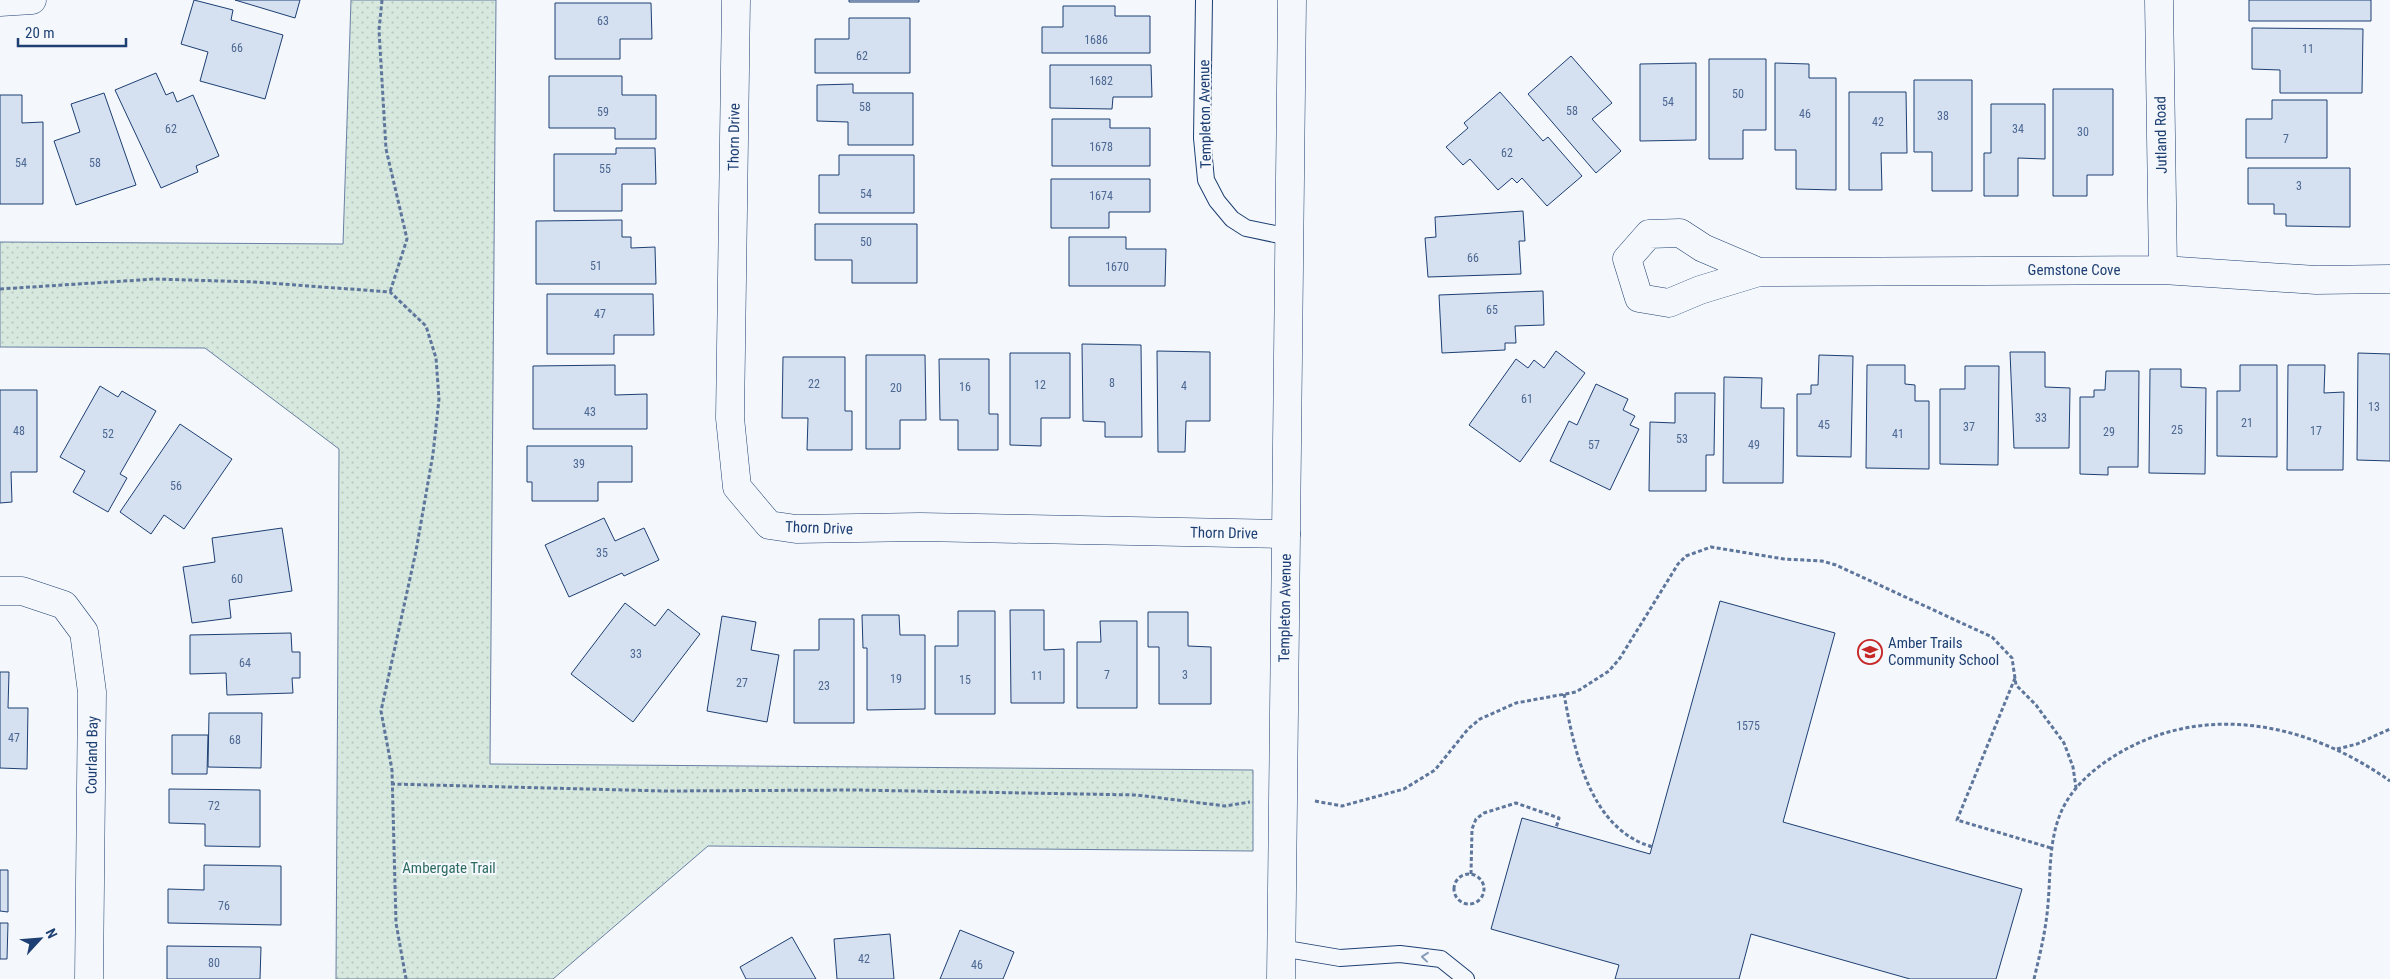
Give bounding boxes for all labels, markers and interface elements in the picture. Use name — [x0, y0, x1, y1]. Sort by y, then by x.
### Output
house number: 63 — [597, 14, 609, 28]
scale bar — [18, 15, 125, 47]
text: 20 m — [25, 24, 55, 42]
house number: 1686 — [1084, 33, 1108, 47]
house number: 66 — [231, 41, 243, 55]
house number: 11 — [2302, 42, 2314, 56]
house number: 62 — [856, 49, 868, 63]
street label: Templeton Avenue — [1195, 59, 1215, 169]
house number: 1682 — [1089, 74, 1113, 88]
house number: 50 — [1732, 87, 1744, 101]
house number: 54 — [1662, 95, 1674, 109]
street label: Jutland Road — [2151, 96, 2171, 174]
house number: 58 — [859, 100, 871, 114]
street label: Thorn Drive — [724, 103, 744, 171]
house number: 58 — [1566, 104, 1578, 118]
house number: 59 — [597, 105, 609, 119]
house number: 46 — [1799, 107, 1811, 121]
house number: 38 — [1937, 109, 1949, 123]
house number: 42 — [1872, 115, 1884, 129]
house number: 62 — [165, 122, 177, 136]
house number: 34 — [2012, 122, 2024, 136]
house number: 30 — [2077, 125, 2089, 139]
house number: 7 — [2283, 132, 2289, 146]
house number: 1678 — [1089, 140, 1113, 154]
house number: 62 — [1501, 146, 1513, 160]
house number: 54 — [15, 156, 27, 170]
house number: 58 — [89, 156, 101, 170]
house number: 55 — [599, 162, 611, 176]
house number: 3 — [2296, 179, 2302, 193]
house number: 54 — [860, 187, 872, 201]
house number: 1674 — [1089, 189, 1113, 203]
house number: 50 — [860, 235, 872, 249]
house number: 66 — [1467, 251, 1479, 265]
house number: 51 — [590, 259, 602, 273]
house number: 1670 — [1105, 260, 1129, 274]
street label: Gemstone Cove — [2028, 261, 2120, 279]
house number: 65 — [1486, 303, 1498, 317]
house number: 47 — [594, 307, 606, 321]
house number: 8 — [1109, 376, 1115, 390]
house number: 22 — [808, 377, 820, 391]
house number: 12 — [1034, 378, 1046, 392]
house number: 4 — [1181, 379, 1187, 393]
house number: 16 — [959, 380, 971, 394]
house number: 20 — [890, 381, 902, 395]
house number: 61 — [1521, 392, 1533, 406]
house number: 13 — [2368, 400, 2380, 414]
house number: 43 — [584, 405, 596, 419]
house number: 33 — [2035, 411, 2047, 425]
house number: 21 — [2241, 416, 2253, 430]
house number: 45 — [1818, 418, 1830, 432]
house number: 37 — [1963, 420, 1975, 434]
house number: 25 — [2171, 423, 2183, 437]
house number: 48 — [13, 424, 25, 438]
house number: 17 — [2310, 424, 2322, 438]
house number: 29 — [2103, 425, 2115, 439]
house number: 52 — [102, 427, 114, 441]
house number: 41 — [1892, 427, 1904, 441]
house number: 53 — [1676, 432, 1688, 446]
house number: 57 — [1588, 438, 1600, 452]
house number: 49 — [1748, 438, 1760, 452]
house number: 39 — [573, 457, 585, 471]
house number: 56 — [170, 479, 182, 493]
street label: Thorn Drive — [785, 518, 853, 538]
street label: Thorn Drive — [1190, 523, 1258, 543]
house number: 35 — [596, 546, 608, 560]
street label: Templeton Avenue — [1275, 553, 1295, 663]
house number: 60 — [231, 572, 243, 586]
place label: Amber Trails Community School — [1888, 634, 1999, 669]
school or university icon: Amber Trails Community School — [1857, 639, 1883, 665]
house number: 33 — [630, 647, 642, 661]
house number: 64 — [239, 656, 251, 670]
house number: 7 — [1104, 668, 1110, 682]
house number: 3 — [1182, 668, 1188, 682]
house number: 11 — [1031, 669, 1043, 683]
house number: 19 — [890, 672, 902, 686]
house number: 15 — [959, 673, 971, 687]
house number: 27 — [736, 676, 748, 690]
house number: 23 — [818, 679, 830, 693]
street label: Courland Bay — [82, 716, 102, 794]
house number: 1575 — [1736, 719, 1760, 733]
house number: 47 — [8, 731, 20, 745]
house number: 68 — [229, 733, 241, 747]
house number: 72 — [208, 799, 220, 813]
park label: Ambergate Trail — [402, 859, 496, 877]
house number: 76 — [218, 899, 230, 913]
north arrow — [15, 914, 65, 964]
text: N — [43, 926, 61, 941]
house number: 42 — [858, 952, 870, 966]
one-way arrow — [1420, 952, 1428, 963]
house number: 80 — [208, 956, 220, 970]
house number: 46 — [971, 958, 983, 972]

